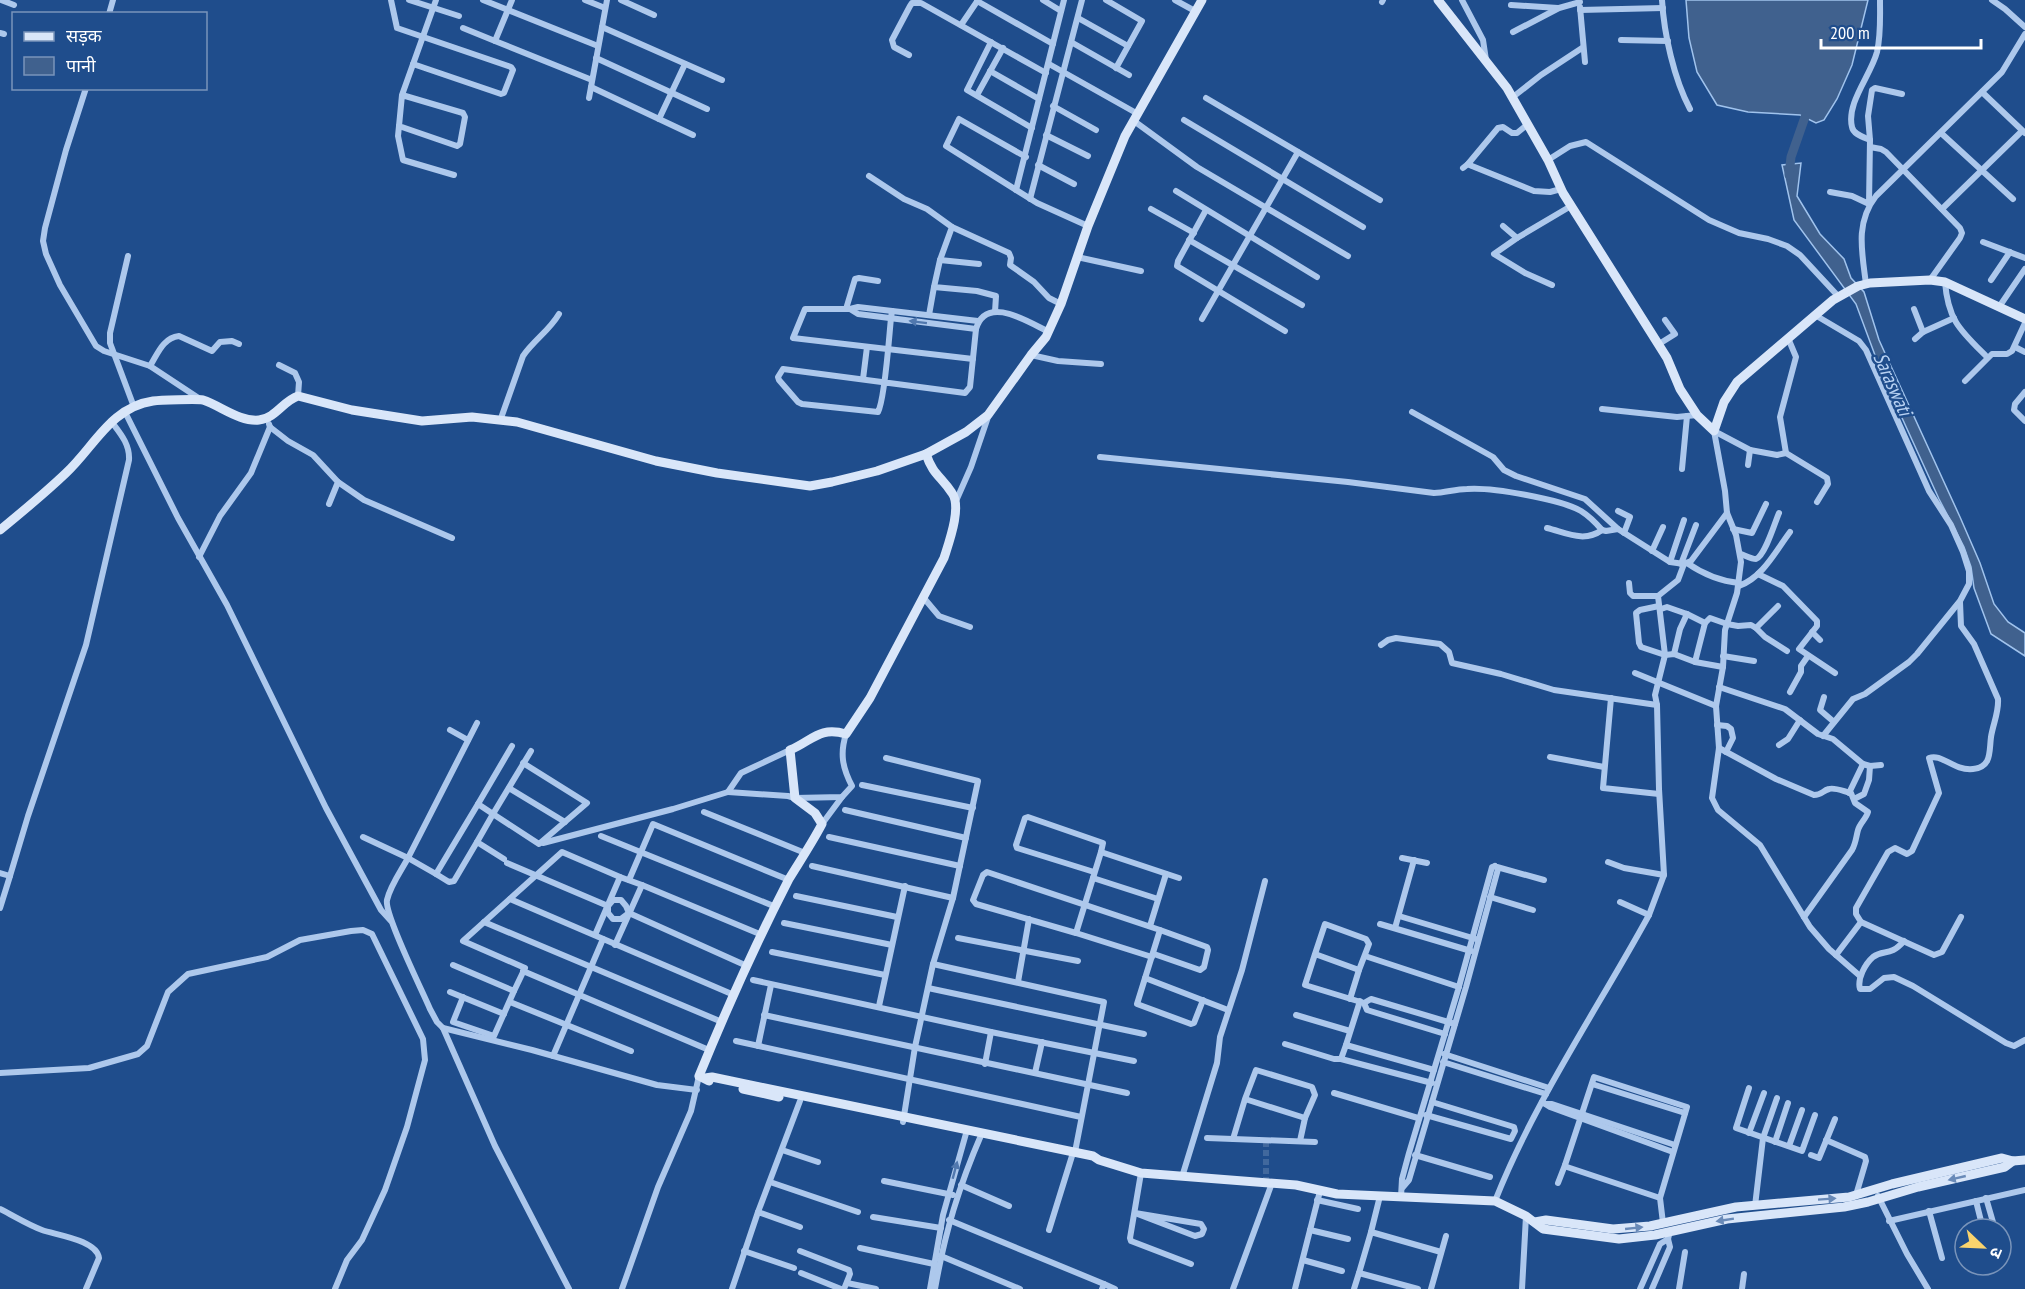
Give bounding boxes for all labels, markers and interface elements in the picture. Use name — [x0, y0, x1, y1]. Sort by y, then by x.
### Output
legend — [12, 12, 207, 90]
scale bar — [1821, 12, 1982, 50]
text: 200 m — [1830, 21, 1870, 44]
text: सड़क — [66, 24, 103, 47]
text: पानी — [66, 54, 96, 77]
one-way arrow — [908, 317, 927, 326]
water label: Saraswati — [1868, 348, 1919, 422]
one-way arrow — [951, 1161, 961, 1179]
one-way arrow — [1948, 1173, 1967, 1183]
one-way arrow — [1817, 1194, 1836, 1204]
one-way arrow — [1715, 1215, 1734, 1224]
north arrow — [1953, 1217, 2013, 1277]
one-way arrow — [1625, 1223, 1644, 1233]
text: उ — [1986, 1245, 2008, 1262]

